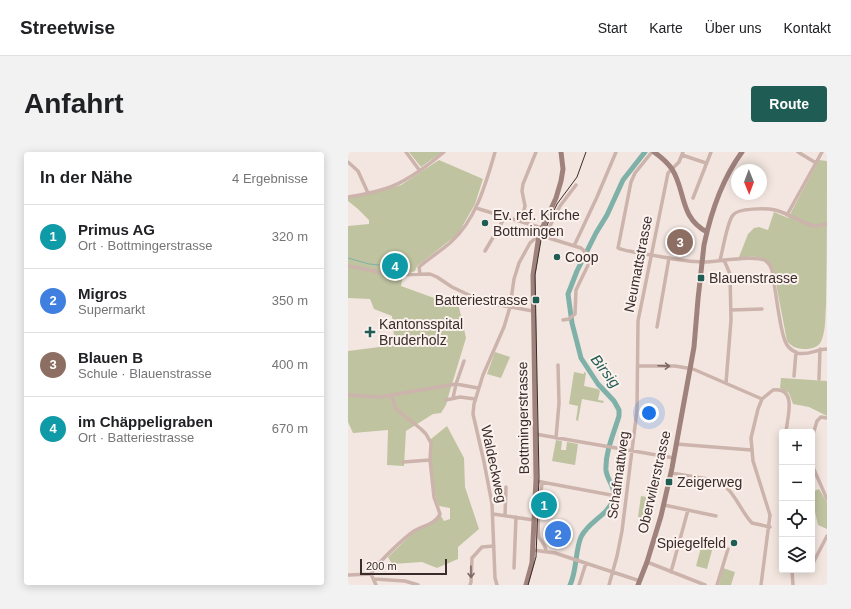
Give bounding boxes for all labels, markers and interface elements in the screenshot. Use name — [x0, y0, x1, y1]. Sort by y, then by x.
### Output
text: Streetwise — [20, 17, 115, 38]
text: Start — [598, 20, 627, 36]
text: Karte — [649, 20, 683, 36]
text: Über uns — [705, 20, 762, 36]
text: Kontakt — [784, 20, 831, 36]
button: Route — [751, 86, 827, 122]
text: Anfahrt — [24, 88, 124, 119]
north arrow — [731, 164, 767, 200]
text: In der Nähe — [40, 168, 133, 187]
text: 4 Ergebnisse — [232, 171, 308, 186]
place label: Ev. ref. Kirche Bottmingen — [493, 207, 580, 239]
street label: Neumattstrasse — [621, 214, 655, 314]
marker: Ev. ref. Kirche Bottmingen — [480, 218, 490, 228]
text: Primus AG — [78, 221, 155, 238]
pin: 3 — [667, 227, 693, 257]
text: 1 — [49, 229, 57, 244]
text: 320 m — [272, 229, 308, 244]
text: Ort · Bottmingerstrasse — [78, 238, 212, 253]
place label: Coop — [565, 249, 599, 265]
pin: 4 — [382, 251, 408, 281]
marker: Coop — [552, 252, 562, 262]
place label: Blauenstrasse — [709, 270, 798, 286]
marker: Blauenstrasse — [696, 273, 706, 283]
text: Migros — [78, 285, 127, 302]
place label: Batteriestrasse — [435, 292, 528, 308]
text: 2 — [49, 293, 57, 308]
text: 350 m — [272, 293, 308, 308]
marker: Batteriestrasse — [531, 295, 541, 305]
text: Supermarkt — [78, 302, 145, 317]
place label: Kantonsspital Bruderholz — [379, 316, 463, 348]
marker: Kantonsspital Bruderholz — [364, 326, 376, 338]
text: Blauen B — [78, 349, 143, 366]
water label: Birsig — [588, 351, 625, 392]
text: 3 — [49, 357, 57, 372]
text: 400 m — [272, 357, 308, 372]
street label: Bottmingerstrasse — [514, 361, 532, 475]
one-way arrow — [657, 362, 670, 370]
text: Schule · Blauenstrasse — [78, 366, 212, 381]
your location — [639, 403, 659, 423]
text: im Chäppeligraben — [78, 413, 213, 430]
text: 4 — [49, 421, 57, 436]
text: 670 m — [272, 421, 308, 436]
street label: Waldeckweg — [478, 424, 510, 504]
street label: Oberwilerstrasse — [634, 429, 674, 535]
map controls — [779, 429, 815, 573]
button: + — [779, 429, 815, 465]
text: Ort · Batteriestrasse — [78, 430, 194, 445]
street label: Schafmattweg — [604, 430, 632, 520]
button: − — [779, 465, 815, 501]
place label: Zeigerweg — [677, 474, 742, 490]
marker: Zeigerweg — [664, 477, 674, 487]
pin: 1 — [531, 490, 557, 520]
button: locate — [779, 501, 815, 537]
pin: 2 — [545, 519, 571, 549]
place label: Spiegelfeld — [657, 535, 726, 551]
button: layers — [779, 537, 815, 573]
marker: Spiegelfeld — [729, 538, 739, 548]
scale bar — [360, 557, 447, 576]
text: 200 m — [366, 560, 397, 572]
one-way arrow — [468, 565, 475, 578]

